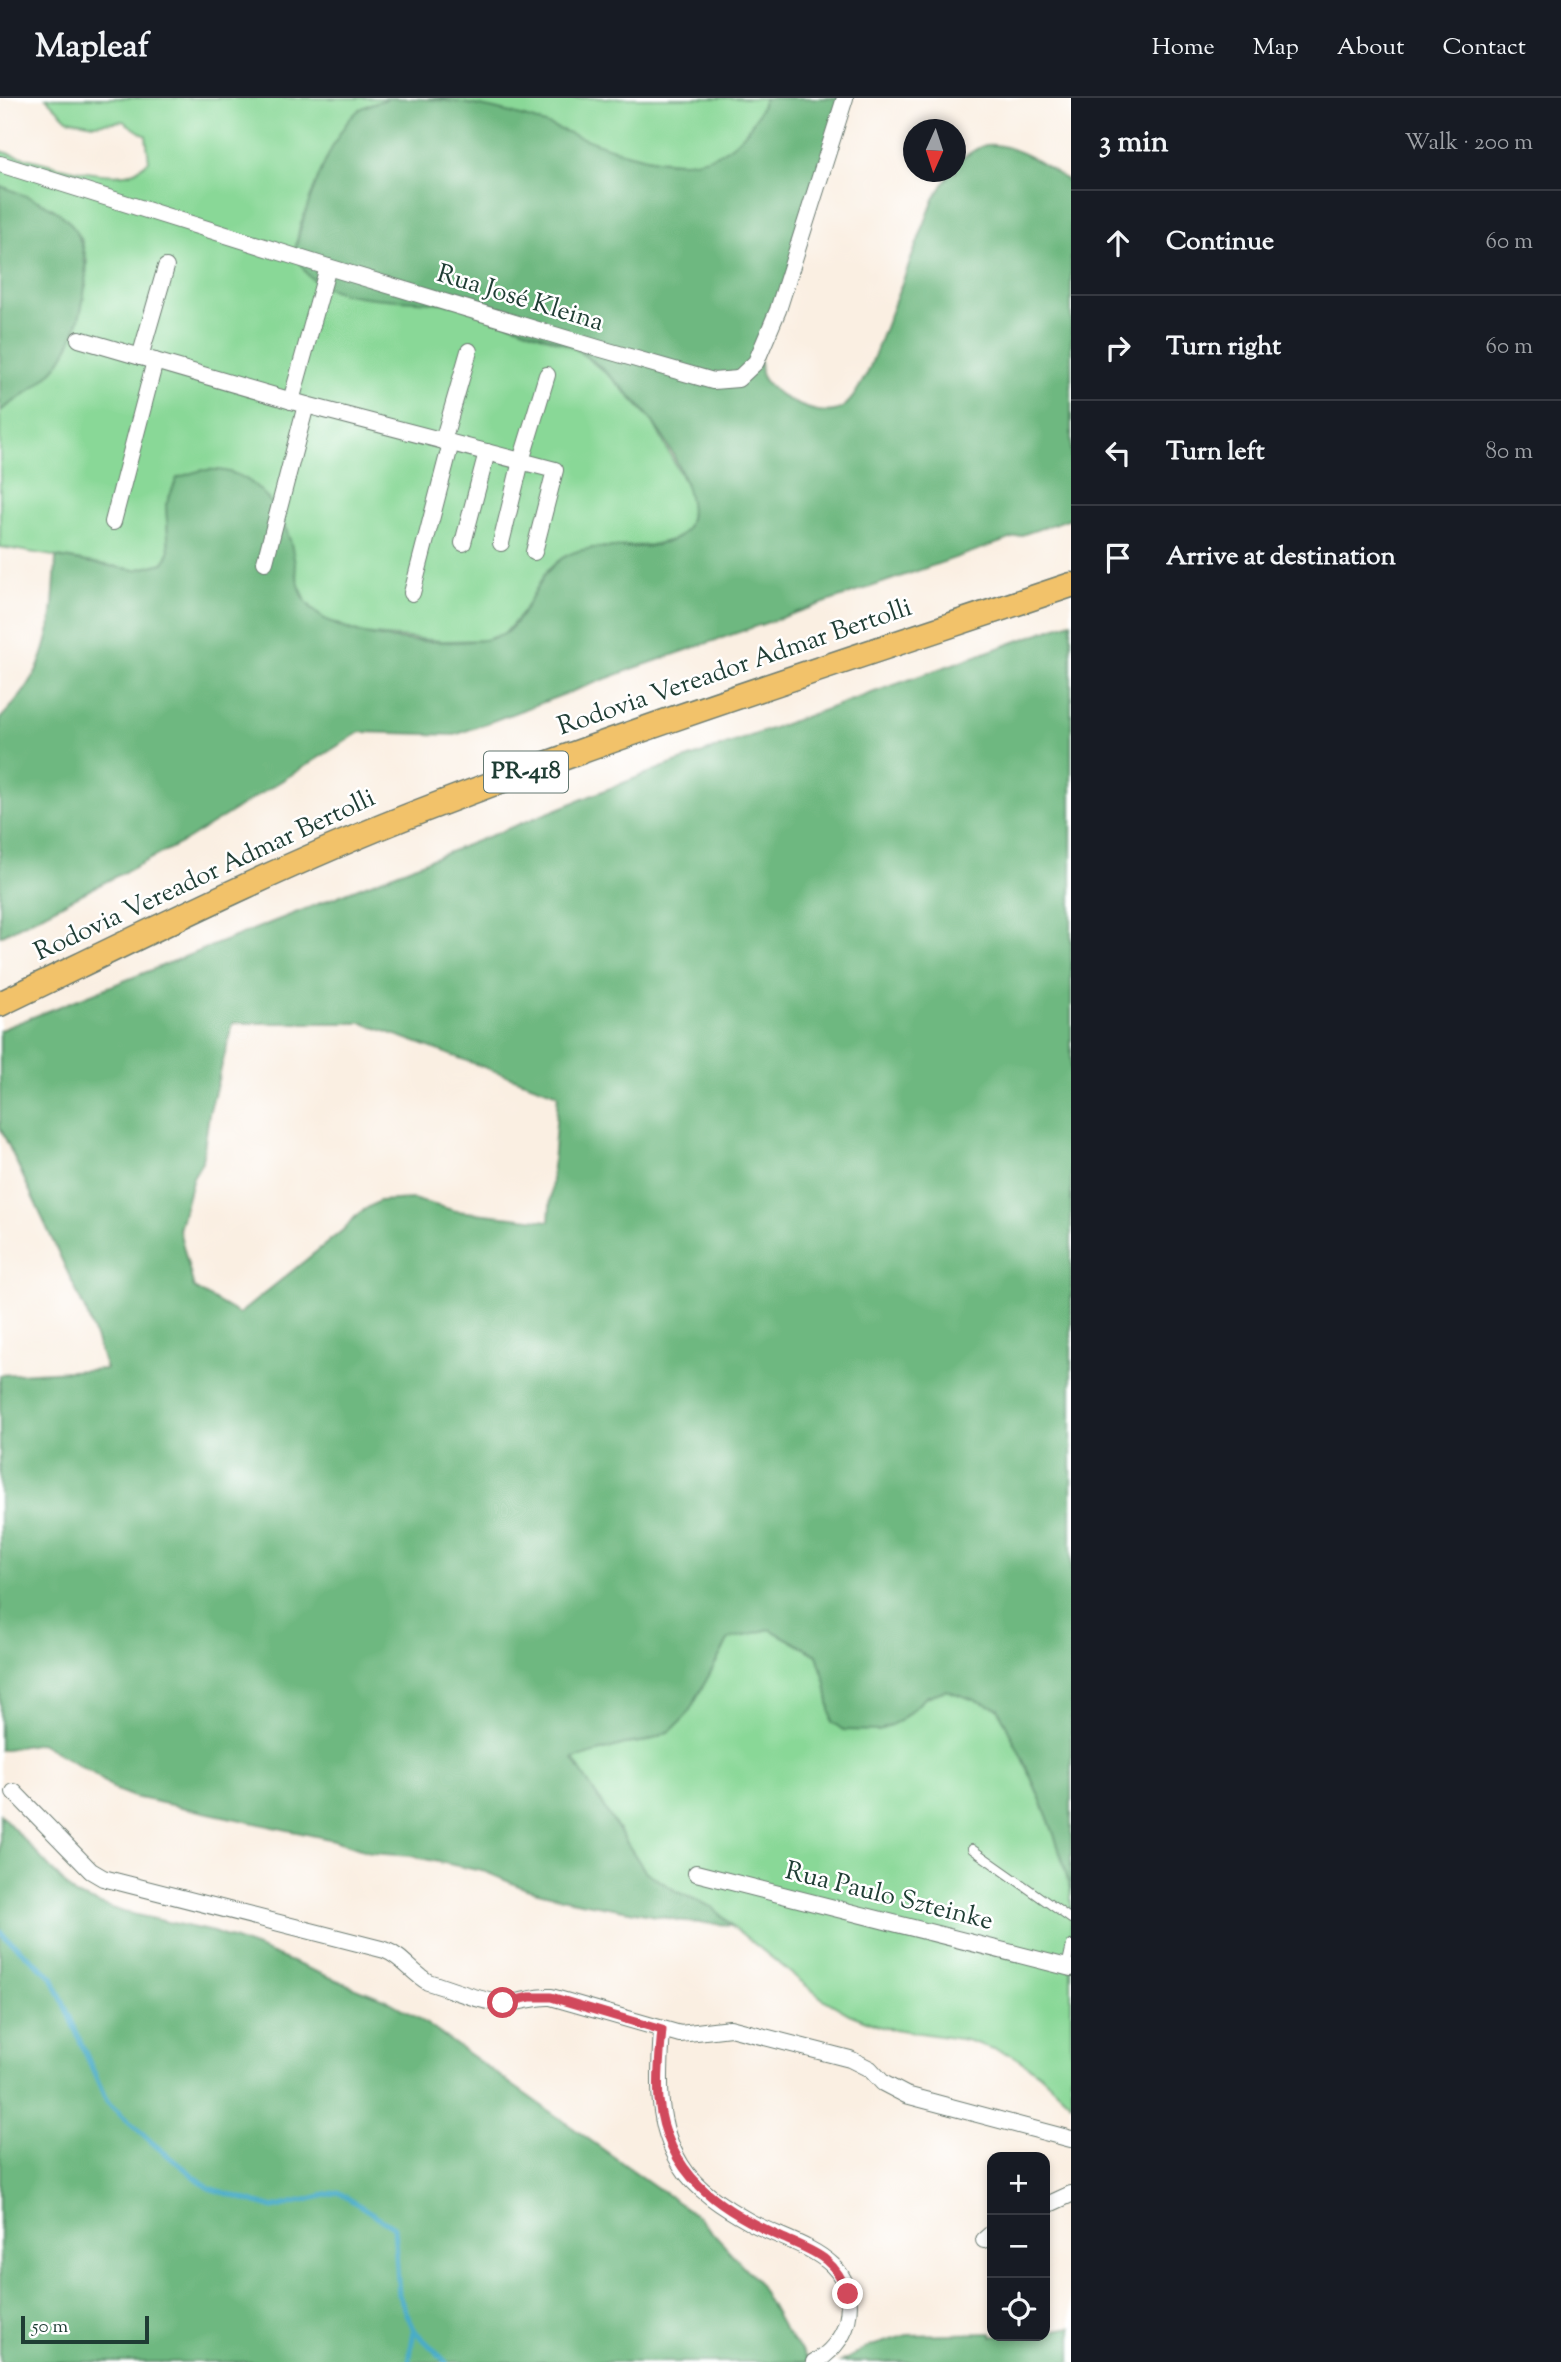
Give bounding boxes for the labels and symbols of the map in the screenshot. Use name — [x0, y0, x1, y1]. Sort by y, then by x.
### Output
north arrow — [903, 119, 966, 182]
street label: Rua José Kleina — [432, 256, 608, 342]
street label: Rodovia Vereador Admar Bertolli — [553, 590, 917, 746]
road number: PR-418 — [484, 752, 568, 792]
street label: Rodovia Vereador Admar Bertolli — [28, 781, 382, 971]
street label: Rua Paulo Szteinke — [781, 1853, 997, 1941]
route start — [487, 1987, 518, 2018]
route end — [832, 2278, 863, 2309]
scale bar — [21, 2313, 149, 2345]

